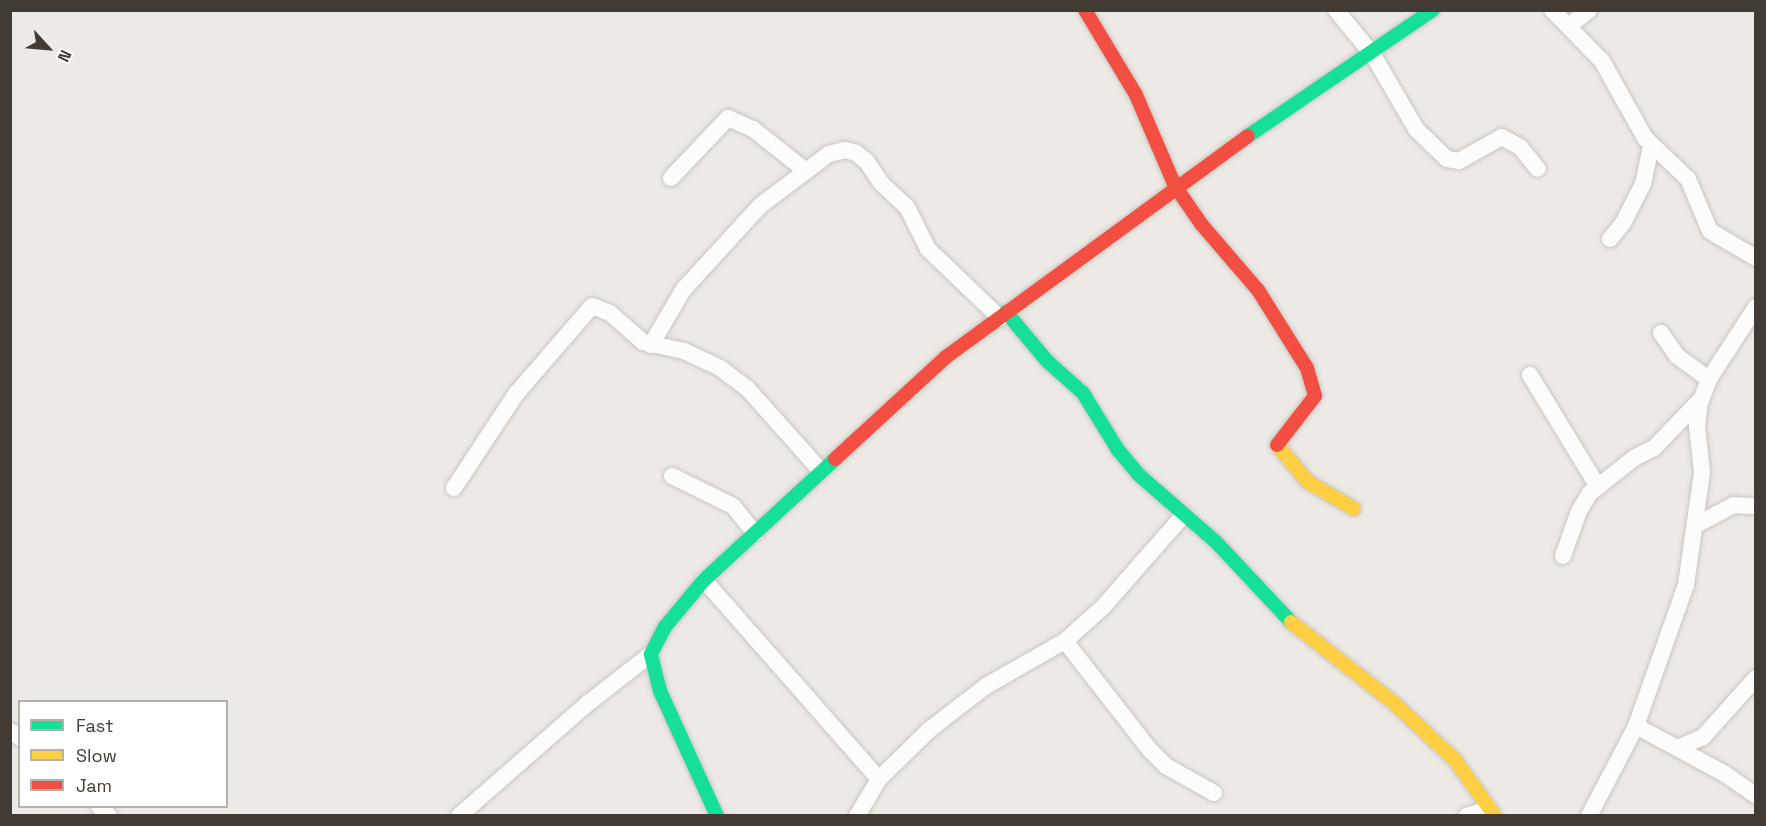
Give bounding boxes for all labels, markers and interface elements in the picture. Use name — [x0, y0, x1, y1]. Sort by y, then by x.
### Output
north arrow — [18, 18, 78, 78]
text: N — [53, 47, 76, 66]
legend — [18, 700, 228, 808]
text: Fast — [76, 714, 113, 737]
text: Slow — [76, 744, 117, 767]
text: Jam — [76, 774, 112, 797]

